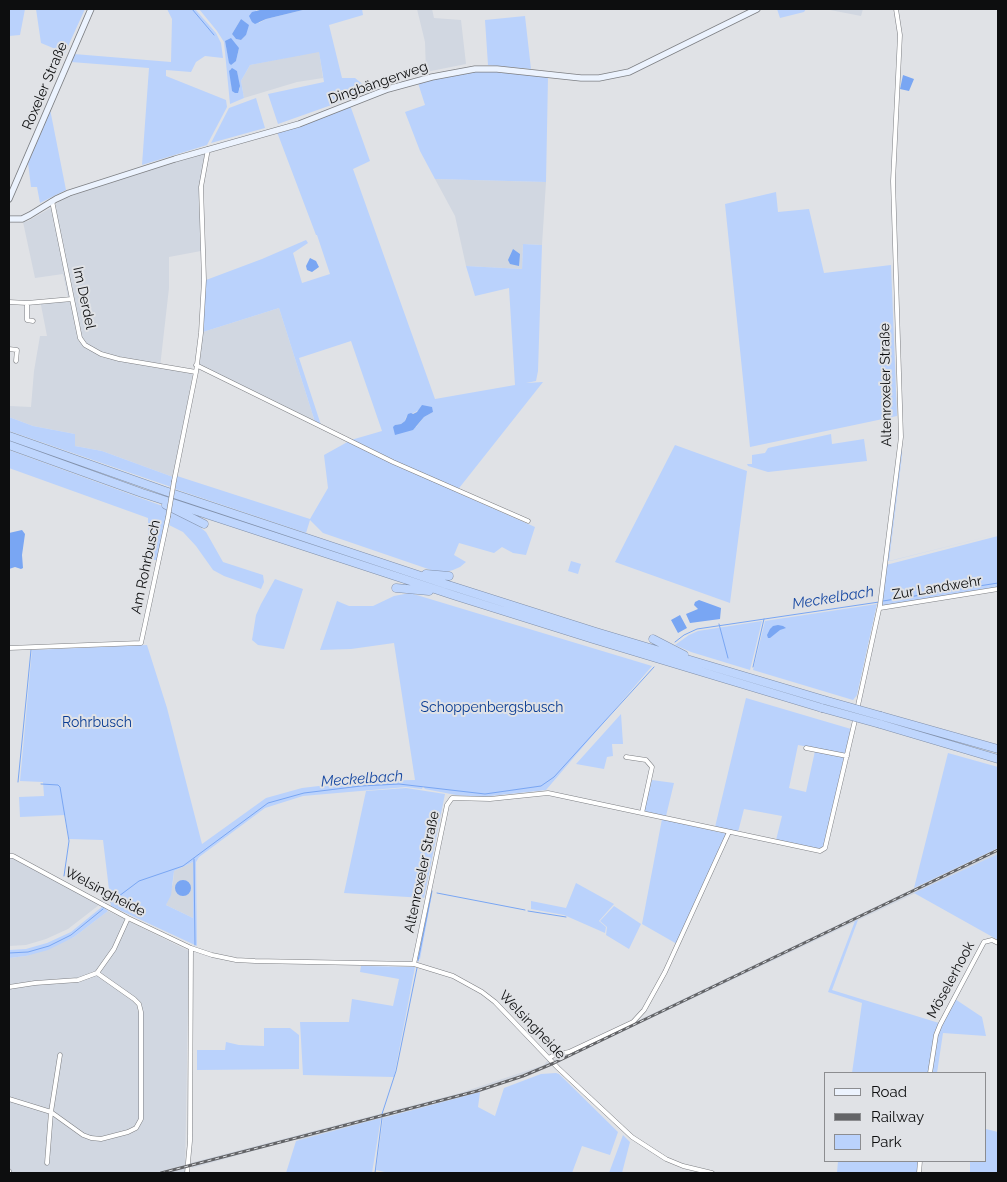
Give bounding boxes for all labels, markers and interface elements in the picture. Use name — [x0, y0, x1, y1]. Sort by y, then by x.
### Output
street label: Roxeler Straße — [19, 40, 71, 132]
street label: Dingbängerweg — [326, 58, 430, 108]
street label: Im Derdel — [69, 265, 99, 331]
street label: Altenroxeler Straße — [877, 323, 895, 447]
street label: Am Rohrbusch — [128, 518, 164, 616]
street label: Zur Landwehr — [891, 573, 983, 603]
water label: Meckelbach — [791, 583, 875, 613]
park label: Schoppenbergsbusch — [421, 700, 563, 716]
park label: Rohrbusch — [62, 715, 132, 731]
water label: Meckelbach — [320, 767, 404, 791]
street label: Altenroxeler Straße — [401, 810, 443, 934]
street label: Welsingheide — [62, 864, 148, 920]
street label: Möselerhook — [924, 939, 978, 1021]
street label: Welsingheide — [495, 987, 569, 1063]
legend — [824, 1072, 987, 1162]
text: Road — [871, 1083, 907, 1101]
text: Railway — [871, 1108, 924, 1126]
text: Park — [871, 1133, 902, 1151]

